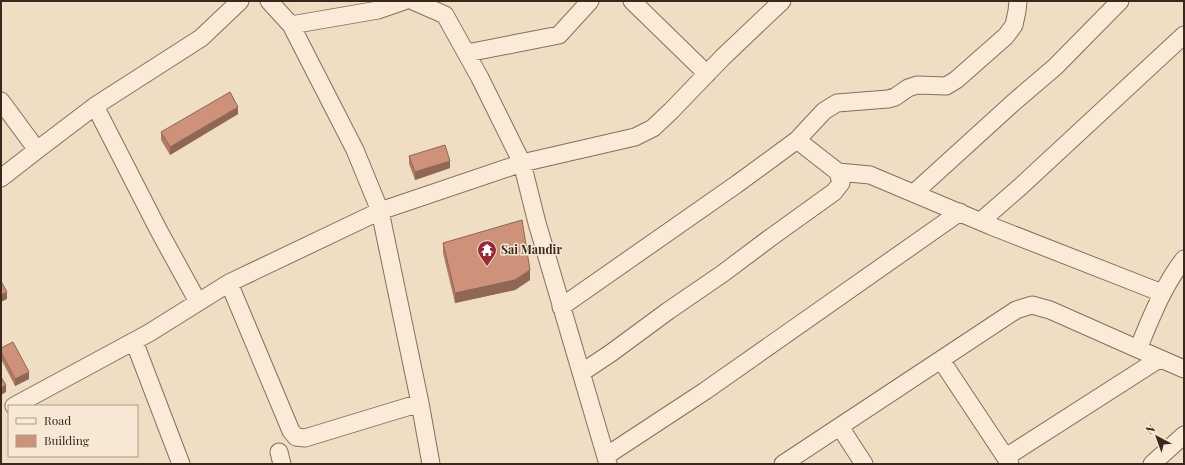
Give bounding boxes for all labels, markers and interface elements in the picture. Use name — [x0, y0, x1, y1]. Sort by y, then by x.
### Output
temple icon: Sai Mandir — [476, 239, 498, 267]
place label: Sai Mandir — [501, 241, 562, 257]
legend — [8, 405, 138, 457]
text: Road — [44, 412, 71, 428]
north arrow — [1137, 417, 1177, 457]
text: N — [1142, 421, 1158, 437]
text: Building — [44, 432, 90, 448]

